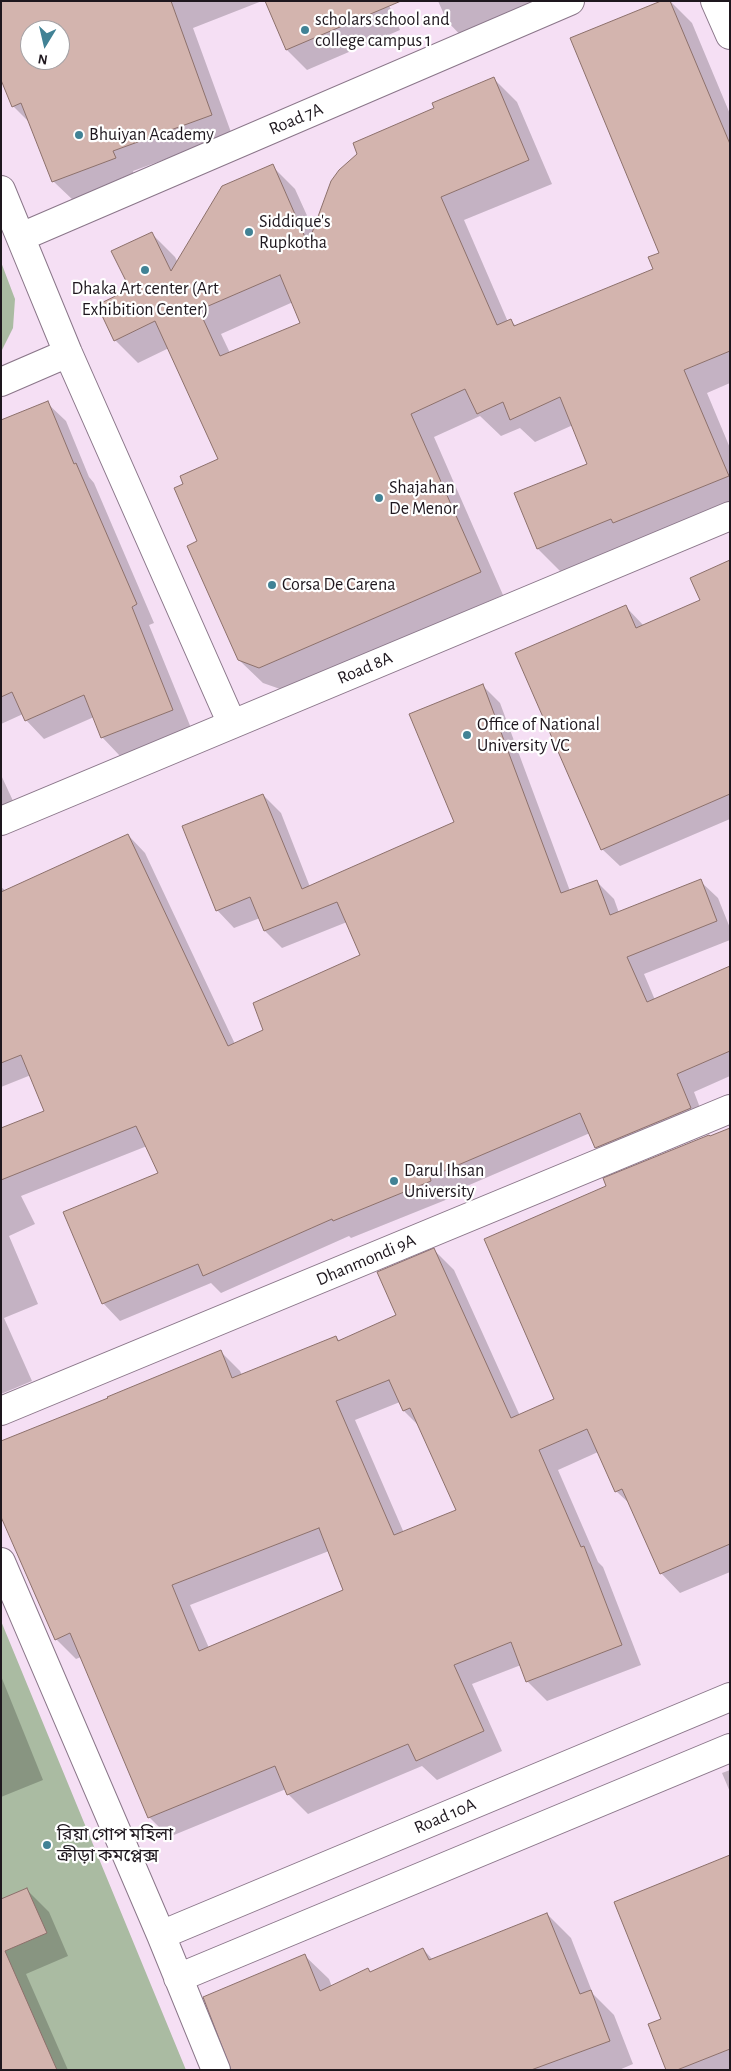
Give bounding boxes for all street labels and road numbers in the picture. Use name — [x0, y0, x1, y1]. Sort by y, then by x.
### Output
street label: Road 7A — [266, 98, 326, 140]
street label: Road 8A — [334, 647, 396, 689]
street label: Dhanmondi 9A — [313, 1229, 419, 1291]
street label: Road 10A — [411, 1793, 479, 1839]

